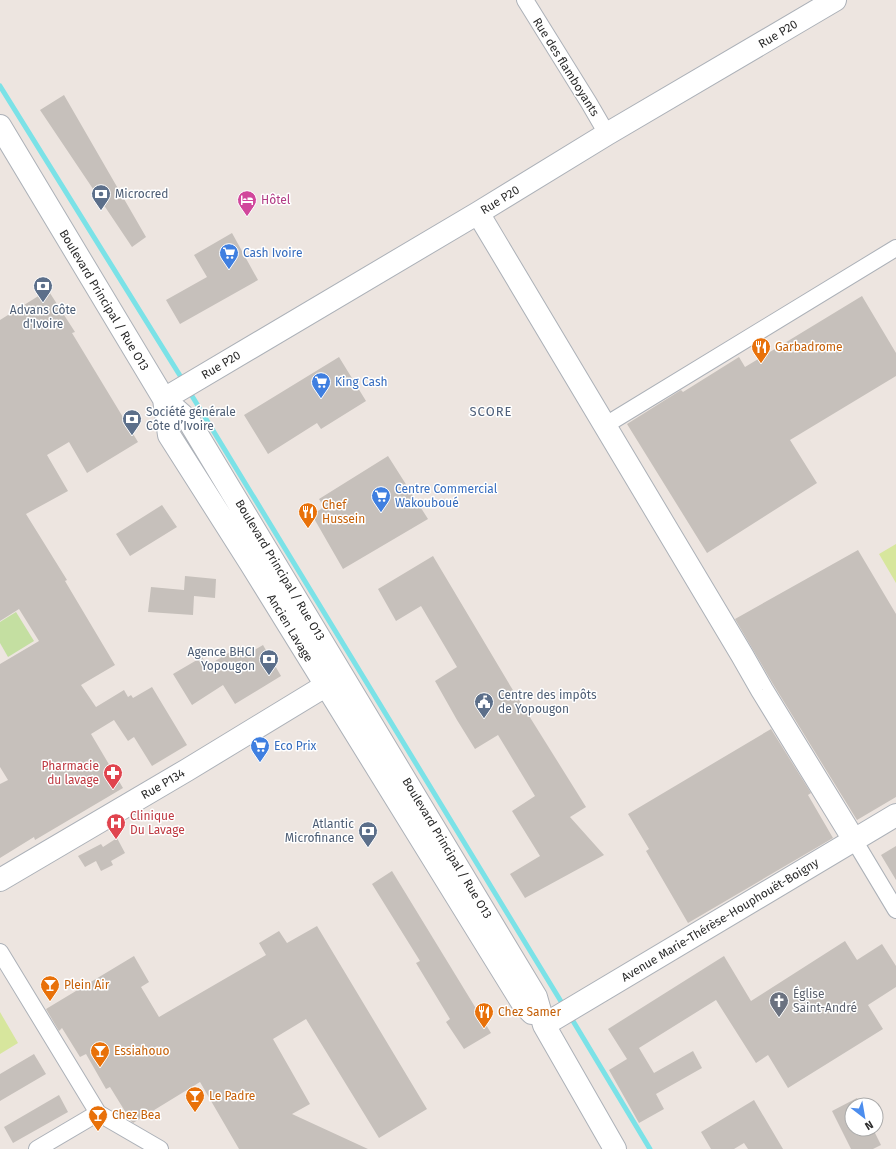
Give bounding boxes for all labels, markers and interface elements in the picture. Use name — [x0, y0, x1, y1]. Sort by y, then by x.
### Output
street label: Rue des flamboyants — [530, 15, 602, 119]
street label: Rue P20 — [756, 17, 800, 51]
street label: Rue P20 — [478, 182, 522, 217]
bank icon: Microcred — [90, 183, 112, 211]
place label: Microcred — [115, 187, 168, 201]
hotel icon: Hôtel — [236, 189, 258, 217]
place label: Hôtel — [261, 193, 291, 207]
street label: Boulevard Principal / Rue O13 — [56, 227, 152, 373]
supermarket icon: Cash Ivoire — [218, 242, 240, 270]
place label: Cash Ivoire — [243, 246, 302, 260]
bank icon: Advans Côte d'Ivoire — [32, 275, 54, 303]
place label: Advans Côte d'Ivoire — [10, 303, 76, 331]
restaurant icon: Garbadrome — [750, 336, 772, 364]
place label: Garbadrome — [775, 340, 843, 354]
street label: Rue P20 — [199, 348, 243, 382]
supermarket icon: King Cash — [310, 371, 332, 399]
place label: King Cash — [335, 375, 388, 389]
district label: SCORE — [470, 404, 512, 419]
place label: Société générale Côte d’Ivoire — [146, 405, 236, 433]
bank icon: Société générale Côte d’Ivoire — [121, 408, 143, 436]
place label: Centre Commercial Wakouboué — [395, 482, 498, 510]
supermarket icon: Centre Commercial Wakouboué — [370, 485, 392, 513]
street label: Boulevard Principal / Rue O13 — [232, 497, 328, 643]
place label: Chef Hussein — [322, 498, 365, 526]
restaurant icon: Chef Hussein — [297, 501, 319, 529]
street label: Ancien Lavage — [264, 592, 316, 664]
place label: Agence BHCI Yopougon — [188, 645, 255, 673]
bank icon: Agence BHCI Yopougon — [258, 648, 280, 676]
place label: Centre des impôts de Yopougon — [498, 688, 597, 716]
public building icon: Centre des impôts de Yopougon — [473, 691, 495, 719]
supermarket icon: Eco Prix — [249, 735, 271, 763]
place label: Eco Prix — [274, 739, 317, 753]
place label: Pharmacie du lavage — [42, 759, 99, 787]
pharmacy icon: Pharmacie du lavage — [102, 762, 124, 790]
street label: Rue P134 — [139, 766, 188, 802]
street label: Boulevard Principal / Rue O13 — [399, 775, 495, 921]
place label: Clinique Du Lavage — [130, 809, 185, 837]
hospital icon: Clinique Du Lavage — [105, 812, 127, 840]
place label: Atlantic Microfinance — [285, 817, 354, 845]
bank icon: Atlantic Microfinance — [357, 820, 379, 848]
street label: Avenue Marie-Thérèse-Houphouët-Boigny — [619, 855, 821, 985]
bar icon: Plein Air — [39, 974, 61, 1002]
place label: Plein Air — [64, 978, 110, 992]
place label: Église Saint-André — [793, 986, 857, 1015]
church icon: Église Saint-André — [768, 990, 790, 1018]
restaurant icon: Chez Samer — [473, 1001, 495, 1029]
place label: Chez Samer — [498, 1005, 561, 1019]
bar icon: Essiahouo — [89, 1040, 111, 1068]
place label: Essiahouo — [114, 1044, 169, 1058]
bar icon: Le Padre — [184, 1085, 206, 1113]
place label: Le Padre — [209, 1089, 255, 1103]
north arrow — [844, 1097, 884, 1137]
bar icon: Chez Bea — [87, 1104, 109, 1132]
place label: Chez Bea — [112, 1108, 161, 1122]
text: N — [862, 1118, 875, 1133]

